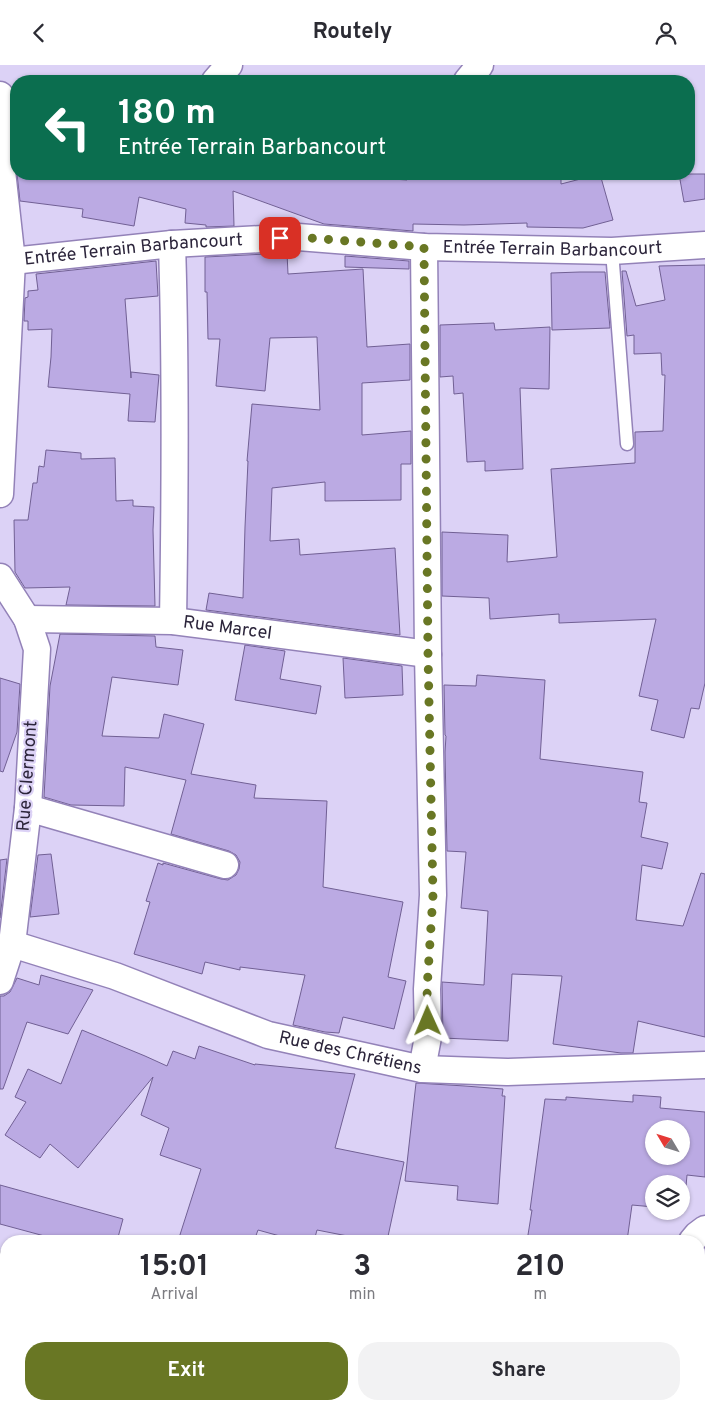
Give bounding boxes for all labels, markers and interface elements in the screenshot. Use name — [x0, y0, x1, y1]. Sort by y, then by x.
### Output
icon: back — [25, 19, 53, 47]
text: Routely — [313, 19, 392, 46]
icon: person — [652, 19, 680, 47]
text: 180 m — [118, 92, 216, 136]
icon: left — [35, 95, 100, 160]
text: Entrée Terrain Barbancourt — [118, 135, 386, 162]
pin — [259, 217, 301, 259]
icon: arrive — [266, 224, 294, 252]
street label: Entrée Terrain Barbancourt — [23, 229, 243, 271]
street label: Entrée Terrain Barbancourt — [442, 236, 663, 263]
street label: Rue Marcel — [182, 611, 273, 645]
street label: Rue Clermont — [13, 720, 43, 832]
position arrow — [401, 994, 453, 1046]
street label: Rue des Chrétiens — [277, 1026, 424, 1080]
north arrow — [645, 1120, 690, 1165]
map controls — [645, 1120, 690, 1220]
button: layers — [645, 1175, 690, 1220]
text: 15:01 — [140, 1249, 209, 1286]
text: 3 — [353, 1249, 371, 1286]
text: 210 — [515, 1249, 565, 1286]
text: Arrival — [151, 1285, 198, 1305]
text: min — [349, 1285, 375, 1305]
text: m — [533, 1285, 547, 1305]
button: Exit — [25, 1342, 348, 1400]
button: Share — [358, 1342, 680, 1400]

